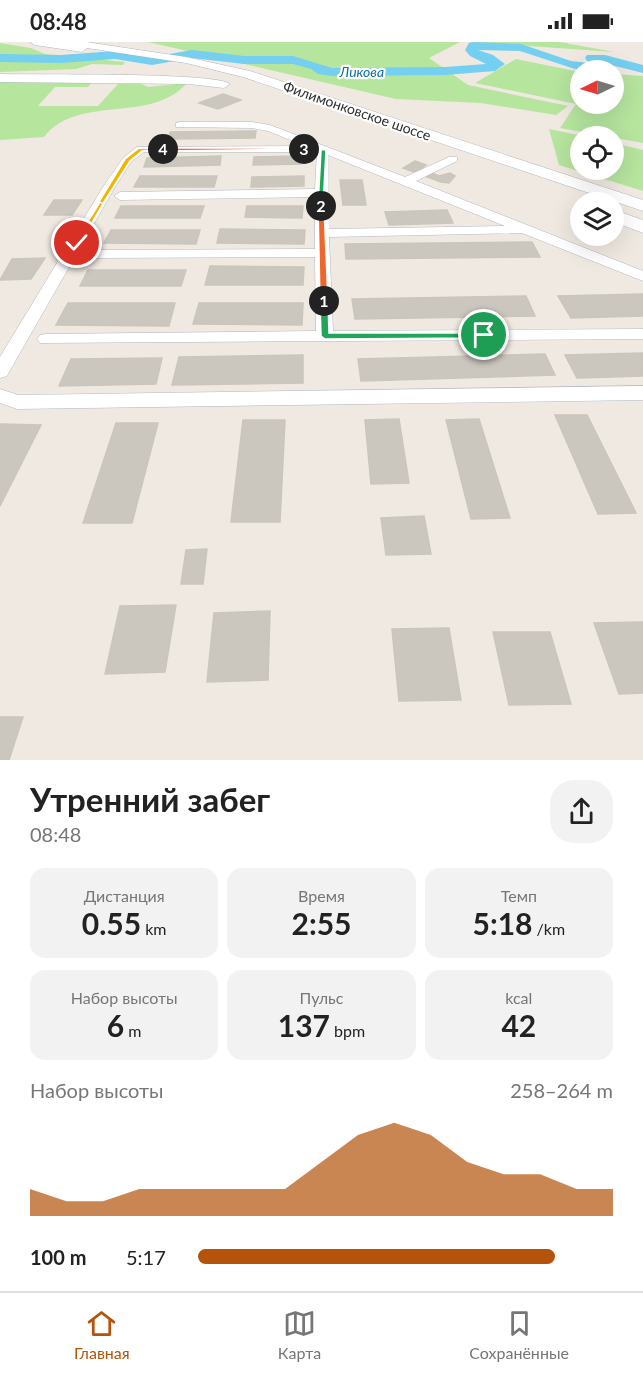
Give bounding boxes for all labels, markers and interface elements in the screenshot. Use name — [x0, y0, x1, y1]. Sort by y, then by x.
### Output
text: 08:48 — [30, 8, 87, 35]
north arrow — [570, 60, 624, 114]
map controls — [570, 60, 624, 246]
water label: Ликова — [339, 63, 384, 80]
street label: Филимонковское шоссе — [281, 77, 433, 144]
button: locate — [570, 126, 624, 180]
pin: 4 — [148, 134, 178, 164]
pin: 3 — [289, 134, 319, 164]
text: 4 — [158, 139, 168, 158]
text: 3 — [299, 139, 309, 158]
pin: 2 — [306, 191, 336, 221]
button: layers — [570, 192, 624, 246]
text: 2 — [316, 196, 326, 215]
pin — [51, 217, 102, 268]
icon: check — [60, 226, 93, 259]
pin: 1 — [309, 286, 339, 316]
text: 1 — [319, 291, 329, 310]
pin — [458, 309, 509, 360]
icon: arrive — [467, 318, 500, 351]
text: Утренний забег — [30, 779, 270, 819]
button: share — [550, 780, 613, 843]
text: 08:48 — [30, 822, 81, 846]
text: Дистанция — [84, 886, 165, 905]
text: Время — [298, 886, 345, 905]
text: Темп — [501, 886, 537, 905]
text: 0.55 — [82, 905, 141, 941]
text: 2:55 — [292, 905, 351, 941]
text: 5:18 — [473, 905, 532, 941]
text: km — [141, 919, 167, 938]
text: /km — [532, 919, 565, 938]
text: Набор высоты — [71, 988, 178, 1007]
text: Пульс — [300, 988, 343, 1007]
text: kcal — [505, 988, 532, 1007]
text: 6 — [107, 1007, 124, 1043]
text: 137 — [278, 1007, 330, 1043]
text: 42 — [501, 1007, 536, 1043]
text: m — [124, 1021, 142, 1040]
text: bpm — [330, 1021, 365, 1040]
text: Набор высоты — [30, 1078, 163, 1102]
text: 258–264 m — [510, 1078, 613, 1102]
text: 100 m — [30, 1245, 86, 1269]
text: 5:17 — [126, 1245, 166, 1269]
tab: Главная — [74, 1307, 130, 1362]
tab: Карта — [278, 1307, 321, 1362]
tab: Сохранённые — [469, 1307, 569, 1362]

